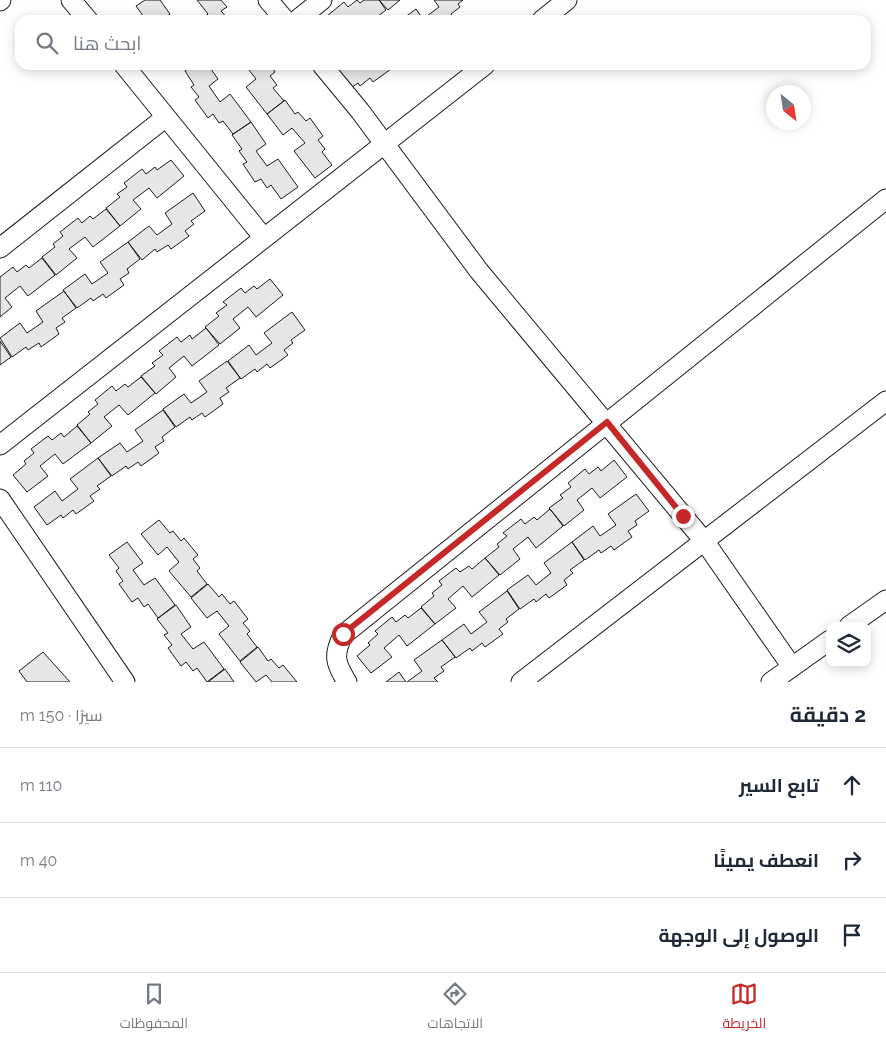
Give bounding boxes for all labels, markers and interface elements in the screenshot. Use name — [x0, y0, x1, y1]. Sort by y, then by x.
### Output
search box — [15, 15, 871, 70]
icon: search — [33, 29, 61, 57]
text: ابحث هنا — [73, 32, 141, 54]
north arrow — [766, 85, 811, 130]
route end — [672, 505, 695, 528]
map controls — [826, 622, 871, 667]
button: layers — [826, 622, 871, 667]
route start — [332, 623, 355, 646]
text: 2 دقيقة — [790, 702, 866, 727]
text: سيرًا · 150 m — [20, 706, 102, 725]
icon: ahead — [838, 771, 866, 799]
text: تابع السير — [739, 774, 819, 796]
text: 110 m — [20, 776, 62, 795]
icon: right — [838, 846, 866, 874]
text: انعطف يمينًا — [713, 849, 819, 871]
text: 40 m — [20, 851, 57, 870]
icon: arrive — [838, 921, 866, 949]
text: الوصول إلى الوجهة — [659, 924, 819, 946]
tab: المحفوظات — [120, 980, 188, 1036]
tab: الاتجاهات — [428, 980, 483, 1036]
tab: الخريطة — [723, 980, 766, 1036]

